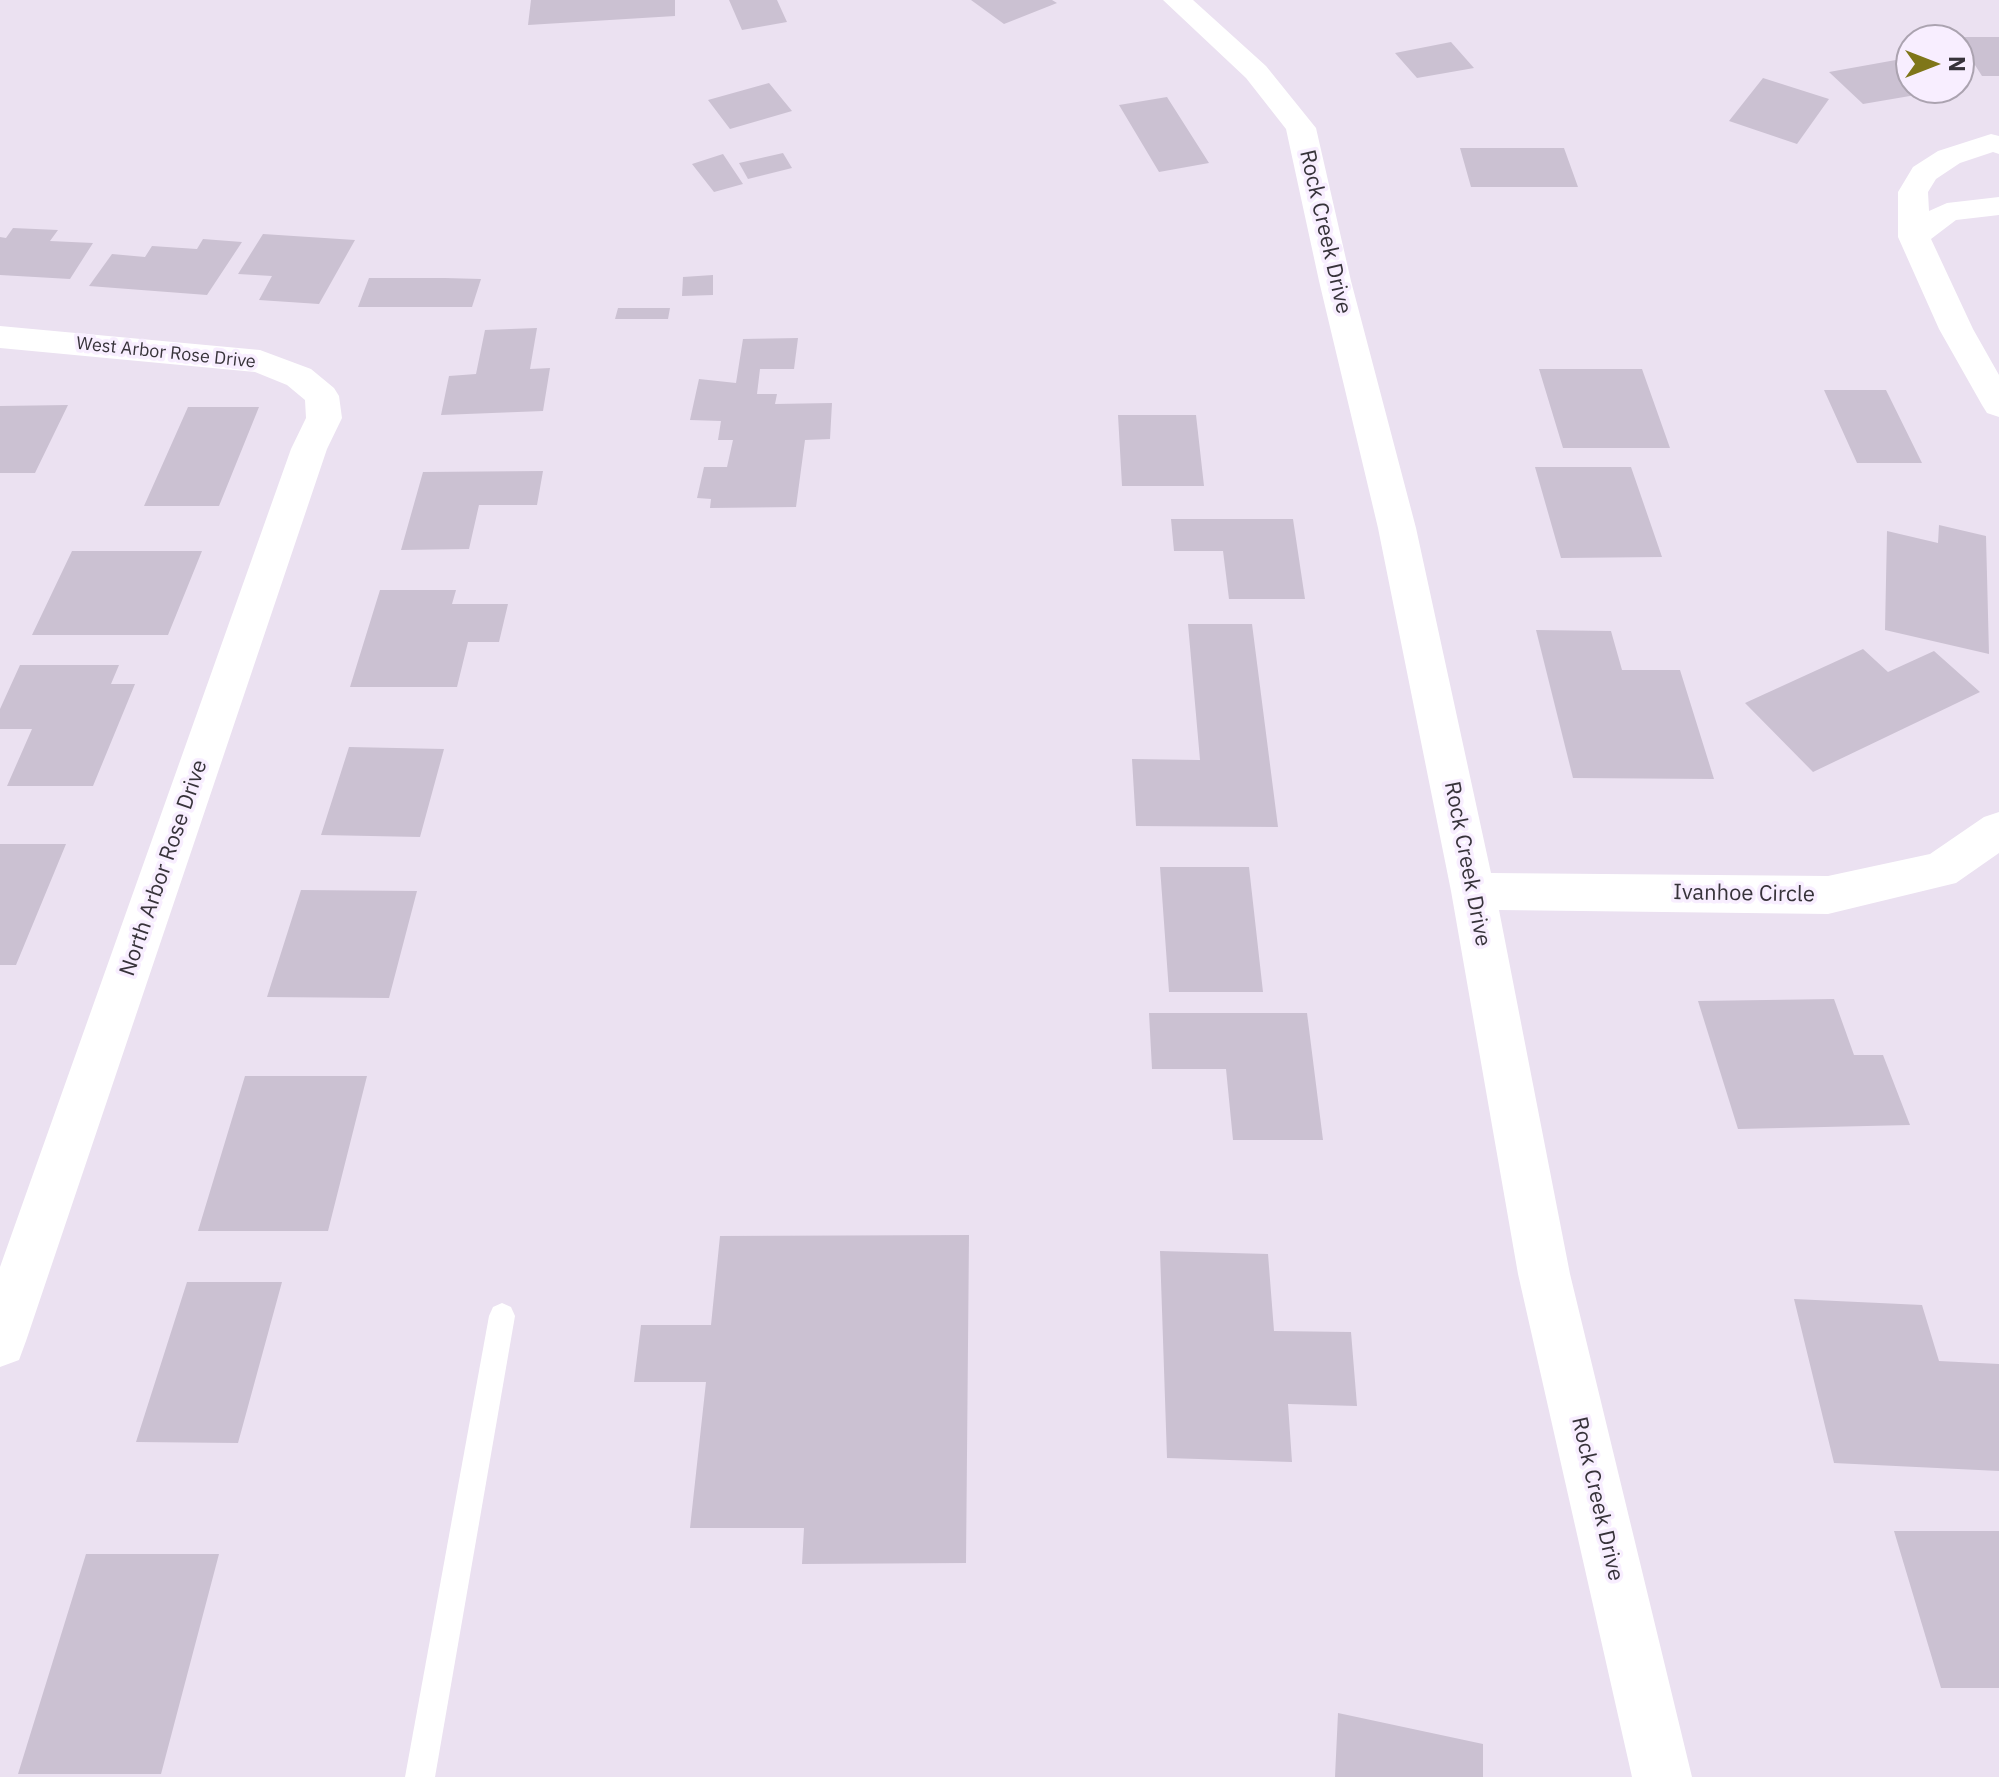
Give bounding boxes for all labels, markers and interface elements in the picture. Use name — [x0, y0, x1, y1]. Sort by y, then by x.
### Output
north arrow — [1895, 24, 1975, 104]
text: N — [1943, 56, 1972, 72]
street label: Rock Creek Drive — [1293, 147, 1357, 317]
street label: West Arbor Rose Drive — [75, 333, 257, 373]
street label: North Arbor Rose Drive — [115, 756, 213, 980]
street label: Rock Creek Drive — [1438, 779, 1496, 949]
street label: Ivanhoe Circle — [1673, 880, 1815, 908]
street label: Rock Creek Drive — [1565, 1414, 1629, 1584]

